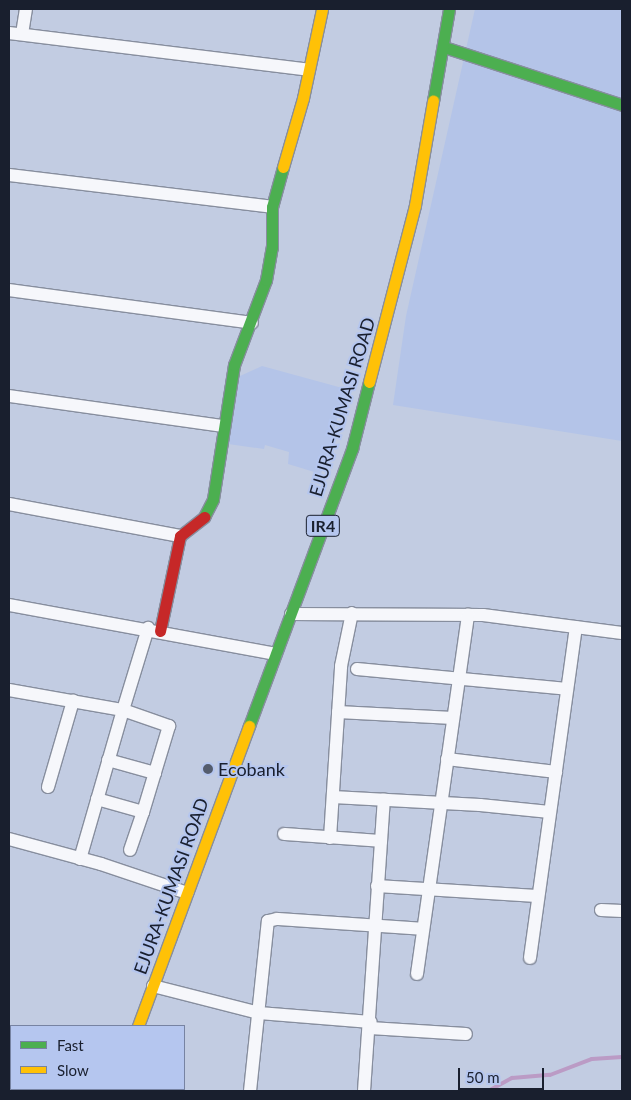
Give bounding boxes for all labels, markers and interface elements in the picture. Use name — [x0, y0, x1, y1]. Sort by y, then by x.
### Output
street label: EJURA-KUMASI ROAD — [304, 315, 380, 499]
road number: IR4 — [306, 512, 340, 540]
place label: Ecobank — [218, 758, 285, 780]
marker: Ecobank — [202, 763, 214, 775]
street label: EJURA-KUMASI ROAD — [129, 795, 213, 977]
legend — [10, 1025, 185, 1090]
text: Fast — [57, 1036, 84, 1054]
scale bar — [461, 1058, 547, 1090]
text: Slow — [57, 1061, 89, 1079]
text: 50 m — [466, 1068, 500, 1086]

